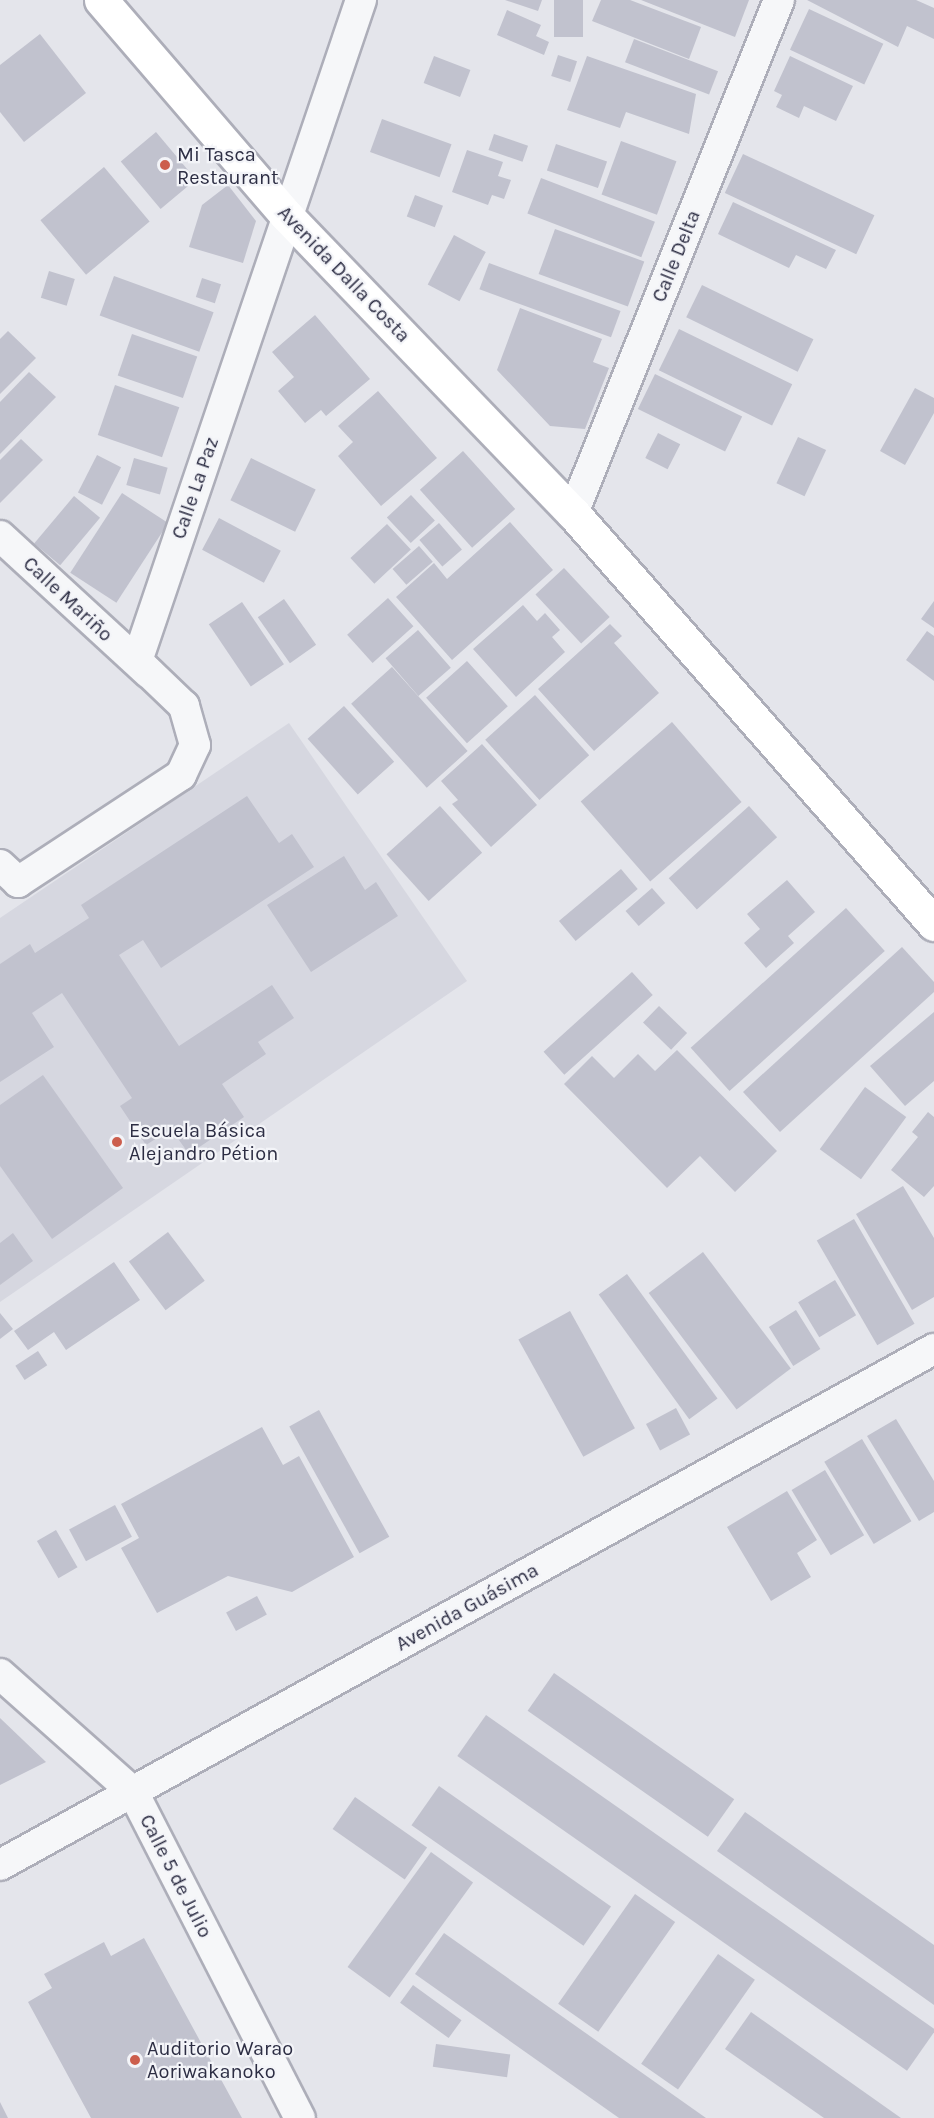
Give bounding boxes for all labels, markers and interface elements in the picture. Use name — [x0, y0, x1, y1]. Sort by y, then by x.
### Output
place label: Mi Tasca Restaurant — [177, 142, 278, 189]
marker: Mi Tasca Restaurant — [158, 158, 172, 172]
street label: Avenida Dalla Costa — [273, 201, 415, 347]
street label: Calle Delta — [647, 206, 705, 306]
street label: Calle La Paz — [166, 434, 224, 542]
street label: Calle Mariño — [18, 551, 118, 647]
place label: Escuela Básica Alejandro Pétion — [129, 1118, 278, 1165]
marker: Escuela Básica Alejandro Pétion — [110, 1135, 124, 1149]
street label: Avenida Guásima — [392, 1558, 542, 1656]
street label: Calle 5 de Julio — [135, 1810, 217, 1942]
place label: Auditorio Warao Aoriwakanoko — [147, 2036, 293, 2083]
marker: Auditorio Warao Aoriwakanoko — [128, 2053, 142, 2067]

